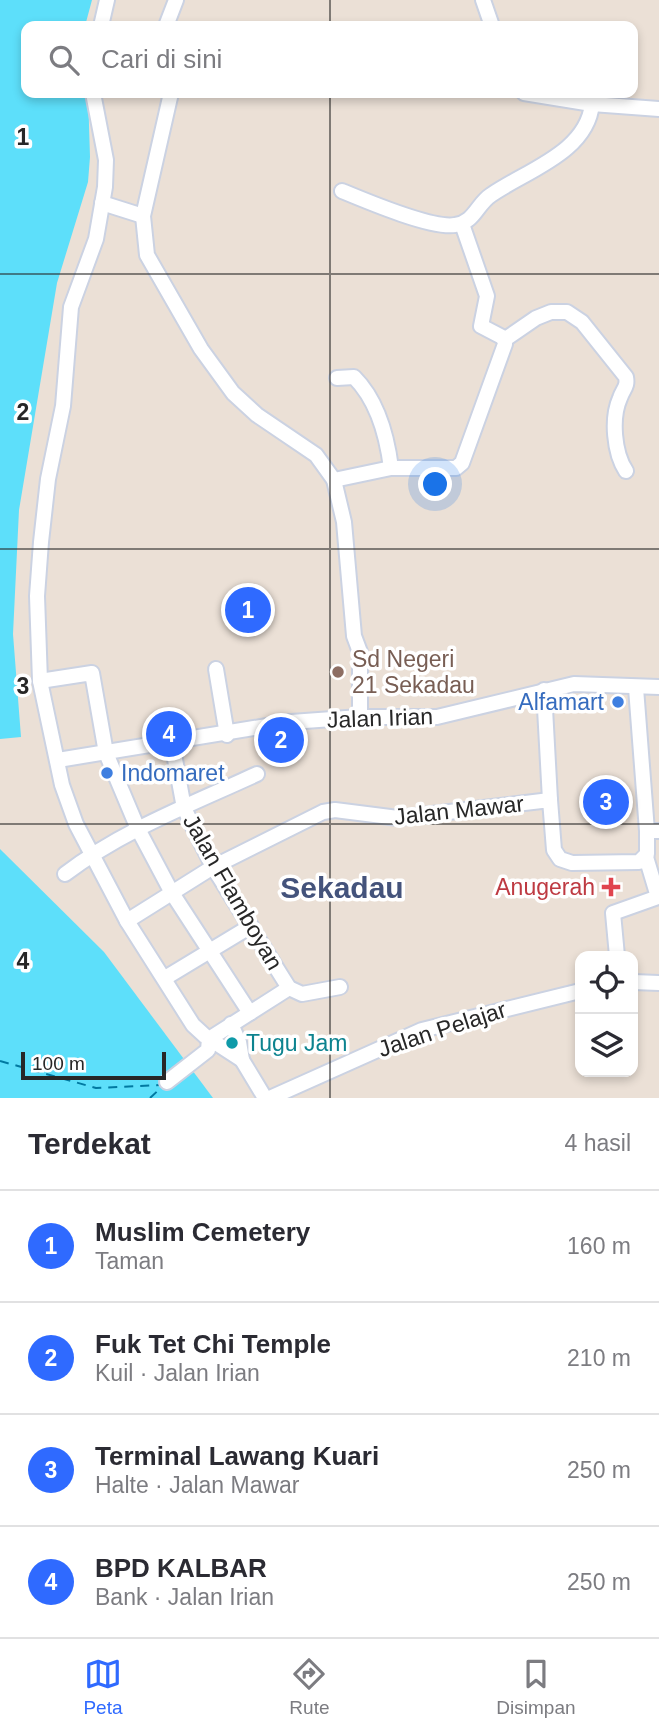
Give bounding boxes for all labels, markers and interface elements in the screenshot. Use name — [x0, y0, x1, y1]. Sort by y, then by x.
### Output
search box — [21, 21, 638, 98]
icon: search — [45, 41, 83, 79]
text: Cari di sini — [101, 44, 222, 74]
text: 1 — [17, 124, 30, 150]
text: 2 — [17, 399, 29, 425]
your location — [418, 467, 452, 501]
pin: 1 — [225, 584, 271, 636]
place label: Sd Negeri 21 Sekadau — [352, 646, 475, 698]
marker: Sd Negeri 21 Sekadau — [330, 664, 346, 680]
text: 3 — [17, 673, 29, 699]
place label: Alfamart — [518, 689, 605, 715]
marker: Alfamart — [610, 694, 626, 710]
street label: Jalan Irian — [327, 703, 433, 733]
pin: 4 — [146, 708, 192, 760]
pin: 2 — [258, 714, 304, 766]
place label: Indomaret — [121, 760, 225, 786]
marker: Indomaret — [99, 765, 115, 781]
pin: 3 — [583, 776, 629, 828]
street label: Jalan Mawar — [393, 790, 526, 830]
street label: Jalan Flamboyan — [178, 810, 288, 974]
district label: Sekadau — [280, 871, 404, 904]
place label: Anugerah — [495, 874, 595, 900]
marker: Anugerah — [601, 877, 621, 897]
text: 4 — [17, 948, 30, 974]
map controls — [575, 951, 638, 1077]
button: locate — [575, 951, 638, 1014]
street label: Jalan Pelajar — [375, 996, 510, 1062]
button: layers — [575, 1014, 638, 1077]
place label: Tugu Jam — [246, 1030, 347, 1056]
marker: Tugu Jam — [224, 1035, 240, 1051]
scale bar — [21, 1049, 166, 1081]
text: 100 m — [32, 1053, 85, 1074]
text: Terdekat — [28, 1127, 151, 1160]
text: 4 hasil — [565, 1130, 631, 1156]
text: Muslim Cemetery — [95, 1217, 310, 1247]
text: 1 — [45, 1233, 57, 1259]
text: 160 m — [567, 1233, 631, 1259]
text: Taman — [95, 1248, 164, 1274]
text: Fuk Tet Chi Temple — [95, 1329, 331, 1359]
text: 2 — [45, 1345, 57, 1371]
text: 210 m — [567, 1345, 631, 1371]
text: Kuil · Jalan Irian — [95, 1360, 260, 1386]
text: Terminal Lawang Kuari — [95, 1441, 379, 1471]
text: 3 — [45, 1457, 57, 1483]
text: 250 m — [567, 1457, 631, 1483]
text: Halte · Jalan Mawar — [95, 1472, 300, 1498]
text: BPD KALBAR — [95, 1553, 267, 1583]
text: 4 — [45, 1569, 57, 1595]
text: 250 m — [567, 1569, 631, 1595]
text: Bank · Jalan Irian — [95, 1584, 274, 1610]
tab: Peta — [83, 1655, 123, 1719]
tab: Rute — [289, 1655, 330, 1719]
tab: Disimpan — [496, 1655, 576, 1719]

